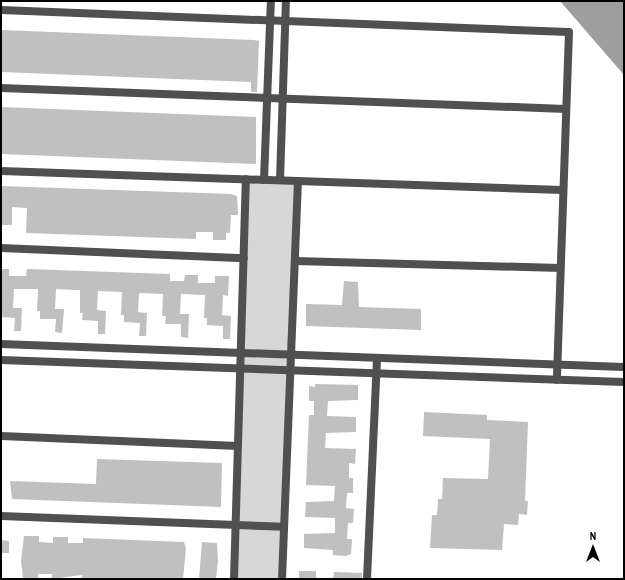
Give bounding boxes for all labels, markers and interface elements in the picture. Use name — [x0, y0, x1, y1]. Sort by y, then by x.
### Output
north arrow — [573, 528, 613, 568]
text: N — [590, 529, 596, 543]

